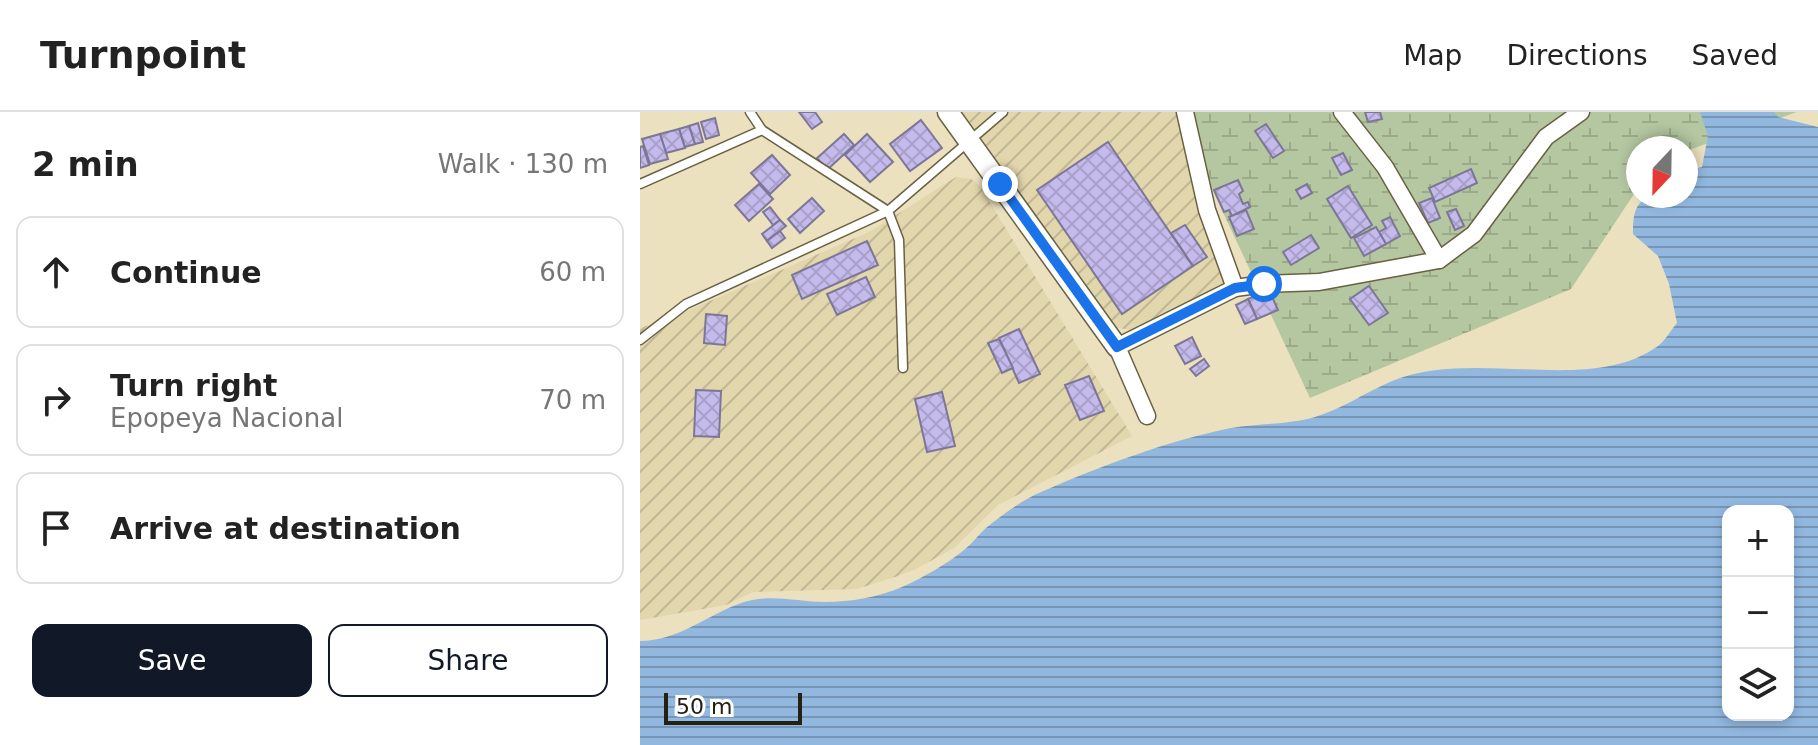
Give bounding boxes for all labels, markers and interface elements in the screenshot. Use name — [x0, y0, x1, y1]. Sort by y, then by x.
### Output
text: Turnpoint — [40, 33, 246, 77]
text: Map — [1403, 39, 1462, 72]
text: Directions — [1506, 39, 1647, 72]
text: Saved — [1691, 39, 1778, 72]
north arrow — [1626, 136, 1698, 208]
text: 2 min — [32, 144, 139, 184]
text: Walk · 130 m — [438, 149, 608, 179]
route end — [982, 166, 1018, 202]
icon: ahead — [34, 250, 78, 294]
text: Continue — [110, 255, 262, 290]
text: 60 m — [539, 257, 606, 287]
route start — [1246, 266, 1282, 302]
text: Turn right — [110, 368, 277, 403]
icon: right — [34, 378, 78, 422]
text: 70 m — [539, 385, 606, 415]
text: Epopeya Nacional — [110, 403, 343, 433]
map controls — [1722, 505, 1794, 721]
button: + — [1722, 505, 1794, 577]
icon: arrive — [34, 506, 78, 550]
text: Arrive at destination — [110, 511, 461, 546]
button: − — [1722, 577, 1794, 649]
button: Save — [32, 624, 312, 697]
button: Share — [328, 624, 608, 697]
button: layers — [1722, 649, 1794, 721]
scale bar — [664, 689, 802, 725]
text: 50 m — [676, 694, 732, 719]

